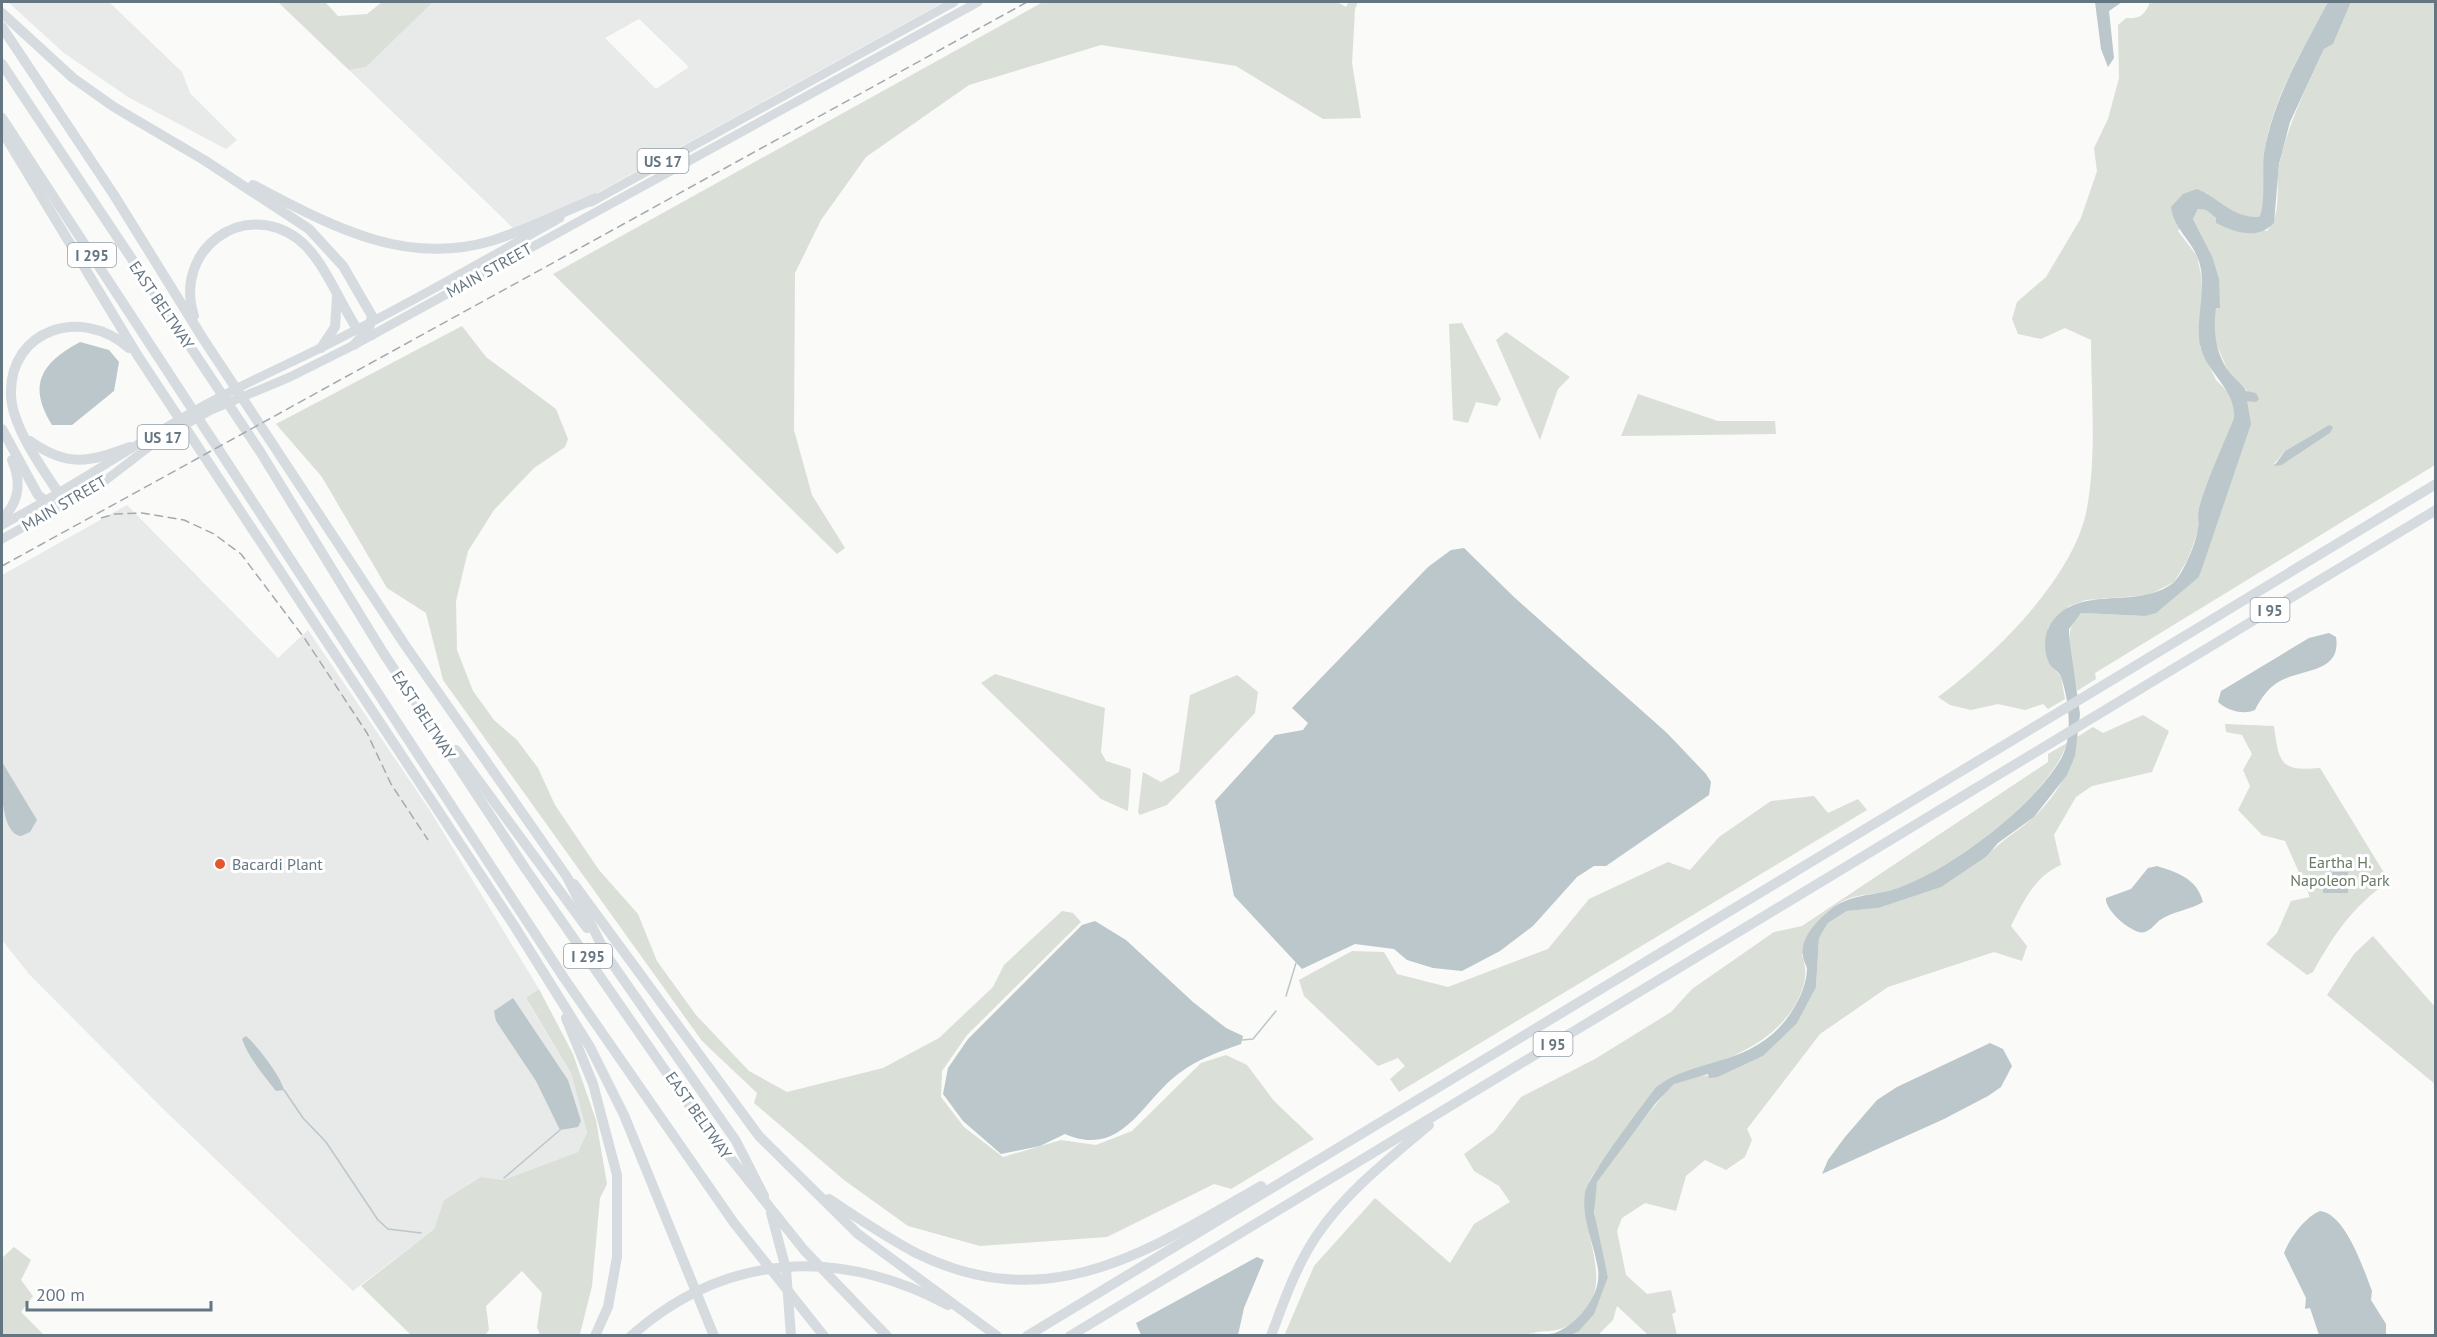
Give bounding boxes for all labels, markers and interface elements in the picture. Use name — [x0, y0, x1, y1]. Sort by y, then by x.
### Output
road number: US 17 — [638, 149, 688, 173]
street label: MAIN STREET — [443, 238, 535, 302]
road number: I 295 — [68, 243, 116, 267]
street label: EAST BELTWAY — [125, 257, 199, 353]
road number: US 17 — [138, 425, 188, 449]
street label: MAIN STREET — [18, 471, 110, 535]
road number: I 95 — [2250, 598, 2290, 622]
street label: EAST BELTWAY — [388, 667, 460, 763]
park label: Eartha H. Napoleon Park — [2290, 852, 2390, 890]
place label: Bacardi Plant — [232, 854, 323, 874]
marker: Bacardi Plant — [213, 857, 227, 871]
road number: I 295 — [564, 944, 612, 968]
road number: I 95 — [1534, 1032, 1572, 1056]
street label: EAST BELTWAY — [662, 1067, 736, 1163]
scale bar — [27, 1274, 212, 1312]
text: 200 m — [36, 1283, 85, 1306]

